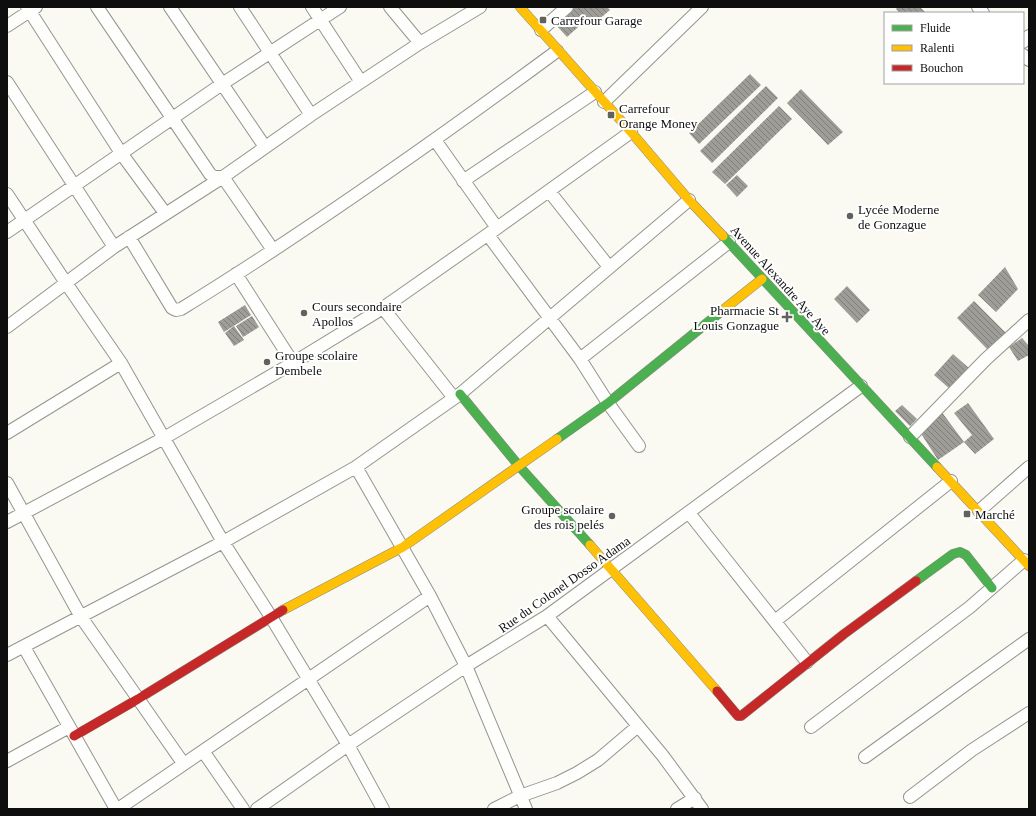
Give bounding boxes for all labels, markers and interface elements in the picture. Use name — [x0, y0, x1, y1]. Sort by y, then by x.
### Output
legend — [884, 12, 1024, 84]
place label: Carrefour Garage — [551, 13, 643, 28]
marker: Carrefour Garage — [538, 15, 548, 25]
text: Fluide — [920, 21, 951, 35]
text: Ralenti — [920, 41, 955, 55]
text: Bouchon — [920, 61, 963, 75]
place label: Carrefour Orange Money — [619, 101, 698, 131]
marker: Carrefour Orange Money — [606, 110, 616, 120]
place label: Lycée Moderne de Gonzague — [858, 202, 939, 232]
marker: Lycée Moderne de Gonzague — [845, 211, 855, 221]
street label: Avenue Alexandre Aye Aye — [727, 223, 834, 338]
place label: Cours secondaire Apollos — [312, 299, 402, 329]
place label: Pharmacie St Louis Gonzague — [693, 303, 779, 333]
marker: Cours secondaire Apollos — [299, 308, 309, 318]
marker: Pharmacie St Louis Gonzague — [782, 312, 792, 322]
place label: Groupe scolaire Dembele — [275, 348, 358, 378]
marker: Groupe scolaire Dembele — [262, 357, 272, 367]
place label: Groupe scolaire des rois pelés — [521, 502, 604, 532]
place label: Marché — [975, 507, 1015, 522]
marker: Marché — [962, 509, 972, 519]
marker: Groupe scolaire des rois pelés — [607, 511, 617, 521]
street label: Rue du Colonel Dosso Adama — [496, 533, 633, 636]

